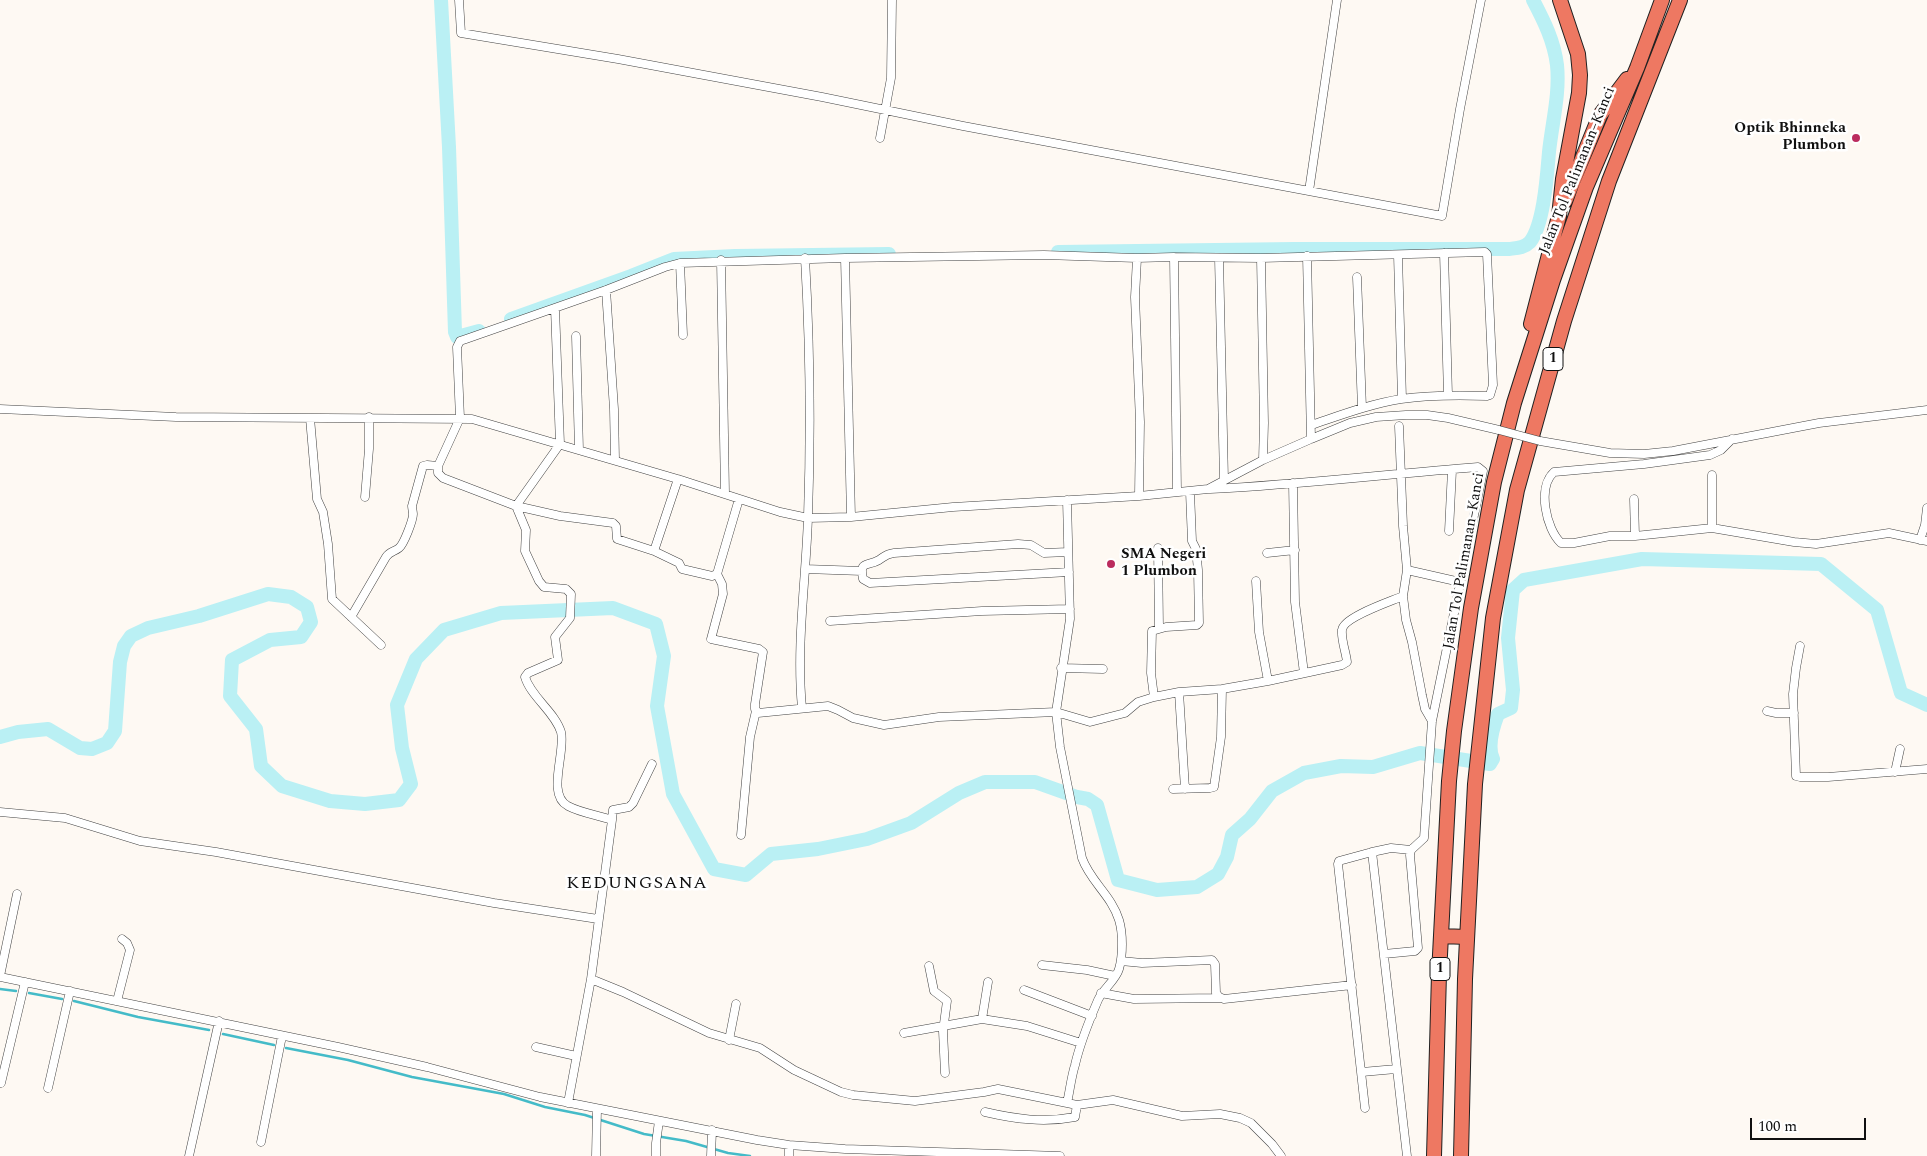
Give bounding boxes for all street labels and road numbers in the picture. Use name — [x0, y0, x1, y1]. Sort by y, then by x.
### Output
street label: Jalan Tol Palimanan–Kanci — [1536, 85, 1620, 257]
road number: 1 — [1543, 348, 1563, 370]
street label: Jalan Tol Palimanan–Kanci — [1441, 471, 1489, 651]
road number: 1 — [1430, 958, 1450, 981]

